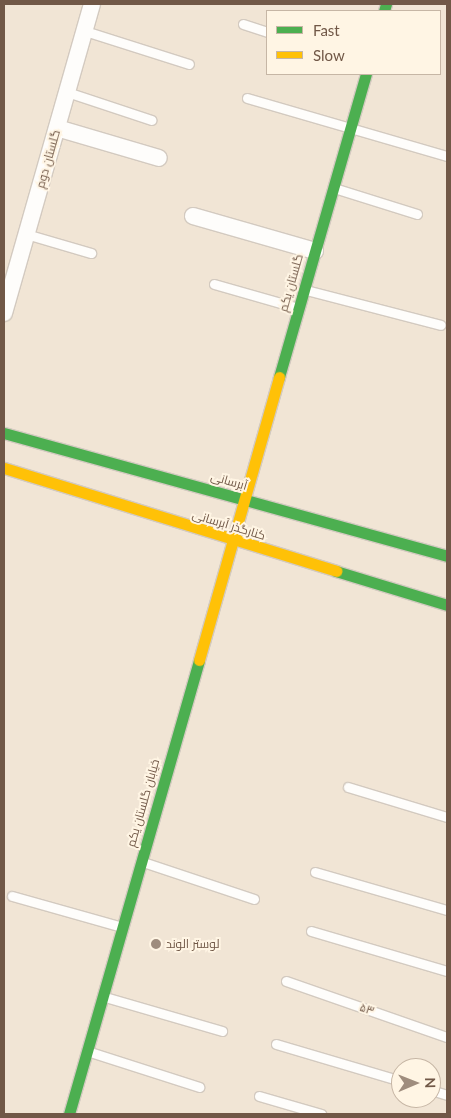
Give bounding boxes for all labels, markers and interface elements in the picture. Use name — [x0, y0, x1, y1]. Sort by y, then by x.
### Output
legend — [266, 10, 441, 75]
text: Fast — [313, 21, 340, 39]
text: Slow — [313, 46, 345, 64]
street label: گلستان دوم — [33, 128, 63, 190]
street label: گلستان یکم — [276, 253, 306, 313]
street label: آبرسانی — [209, 469, 249, 493]
street label: کنارگذر آبرسانی — [191, 507, 267, 543]
street label: خیابان گلستان یکم — [124, 757, 162, 849]
place label: لوستر الوند — [166, 937, 219, 951]
marker: لوستر الوند — [150, 938, 162, 950]
street label: ۵۳ — [358, 1000, 376, 1018]
north arrow — [391, 1058, 441, 1108]
text: N — [422, 1077, 439, 1088]

